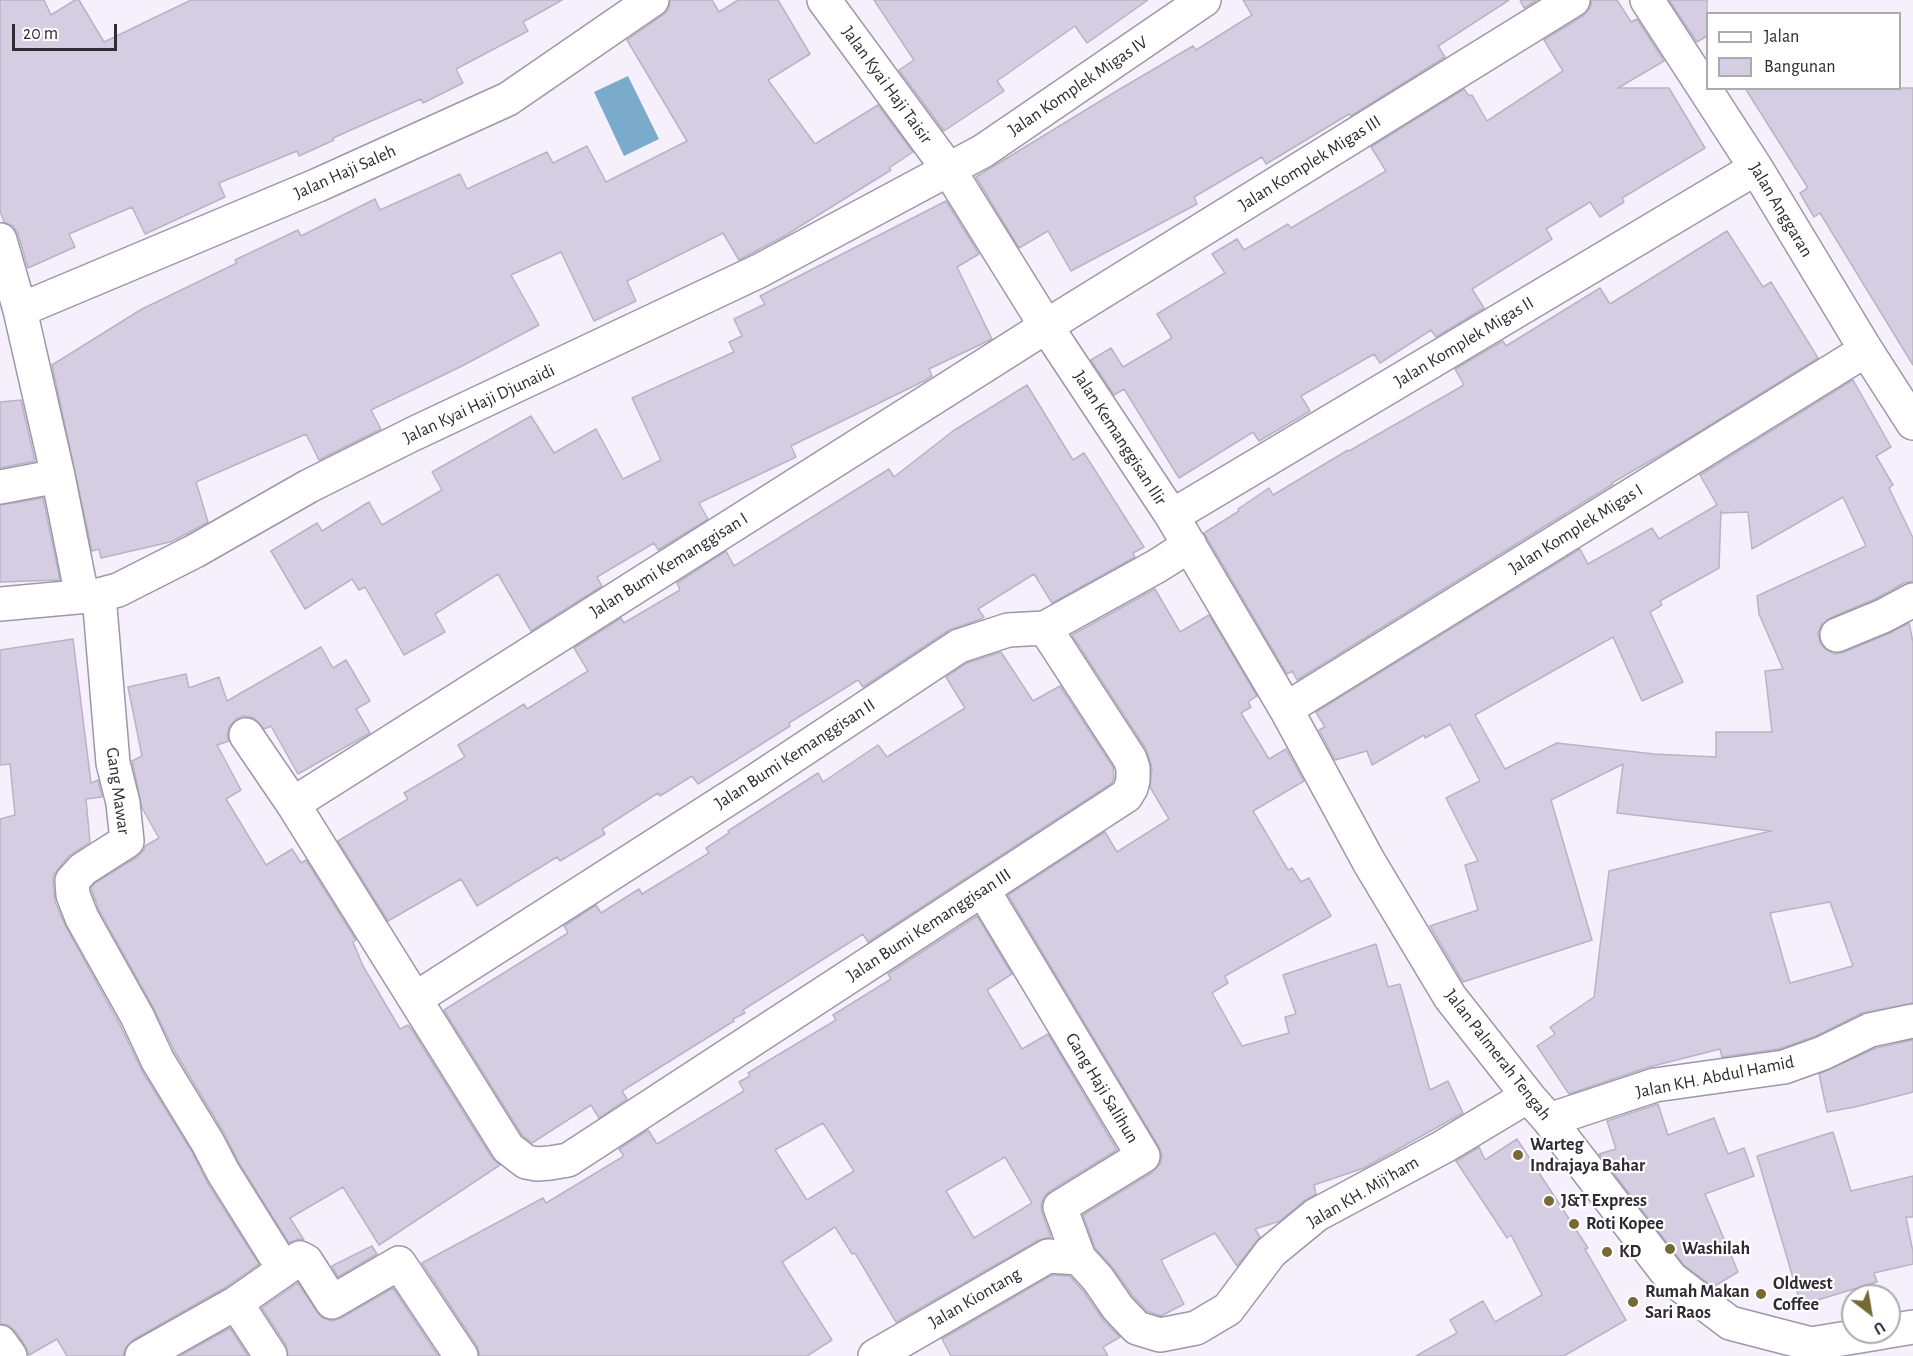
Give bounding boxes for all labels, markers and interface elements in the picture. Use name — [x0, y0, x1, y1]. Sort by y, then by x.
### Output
scale bar — [15, 12, 120, 50]
legend — [1706, 12, 1901, 90]
street label: Jalan Kyai Haji Taisir — [837, 22, 937, 148]
text: 20 m — [23, 25, 58, 43]
text: Jalan — [1764, 28, 1799, 46]
street label: Jalan Komplek Migas IV — [1004, 31, 1152, 141]
text: Bangunan — [1764, 58, 1836, 76]
street label: Jalan Komplek Migas III — [1235, 111, 1385, 215]
street label: Jalan Haji Saleh — [291, 140, 399, 204]
street label: Jalan Anggaran — [1744, 159, 1818, 261]
street label: Jalan Komplek Migas II — [1390, 292, 1538, 392]
street label: Jalan Kyai Haji Djunaidi — [400, 359, 558, 449]
street label: Jalan Kemanggisan Ilir — [1068, 367, 1172, 509]
street label: Jalan Komplek Migas I — [1505, 479, 1647, 579]
street label: Jalan Bumi Kemanggisan I — [586, 508, 752, 622]
street label: Jalan Bumi Kemanggisan II — [711, 694, 879, 814]
street label: Gang Mawar — [101, 746, 135, 836]
street label: Jalan Bumi Kemanggisan III — [843, 864, 1015, 986]
street label: Jalan Palmerah Tengah — [1440, 985, 1556, 1125]
street label: Gang Haji Salihun — [1061, 1029, 1143, 1147]
street label: Jalan KH. Abdul Hamid — [1634, 1051, 1796, 1103]
place label: Warteg Indrajaya Bahar — [1530, 1134, 1645, 1176]
marker: Warteg Indrajaya Bahar — [1511, 1148, 1525, 1162]
street label: Jalan KH. Mij'ham — [1303, 1151, 1423, 1233]
place label: J&T Express — [1561, 1190, 1647, 1212]
marker: J&T Express — [1542, 1194, 1556, 1208]
place label: Roti Kopee — [1586, 1213, 1664, 1235]
marker: Roti Kopee — [1567, 1217, 1581, 1231]
place label: Washilah — [1682, 1238, 1750, 1260]
place label: KD — [1619, 1241, 1641, 1263]
marker: Washilah — [1663, 1242, 1677, 1256]
marker: KD — [1600, 1245, 1614, 1259]
street label: Jalan Kiontang — [925, 1263, 1025, 1333]
place label: Oldwest Coffee — [1773, 1273, 1833, 1316]
place label: Rumah Makan Sari Raos — [1645, 1281, 1750, 1324]
north arrow — [1841, 1284, 1901, 1344]
marker: Oldwest Coffee — [1754, 1287, 1768, 1301]
marker: Rumah Makan Sari Raos — [1626, 1295, 1640, 1309]
text: U — [1871, 1318, 1888, 1337]

